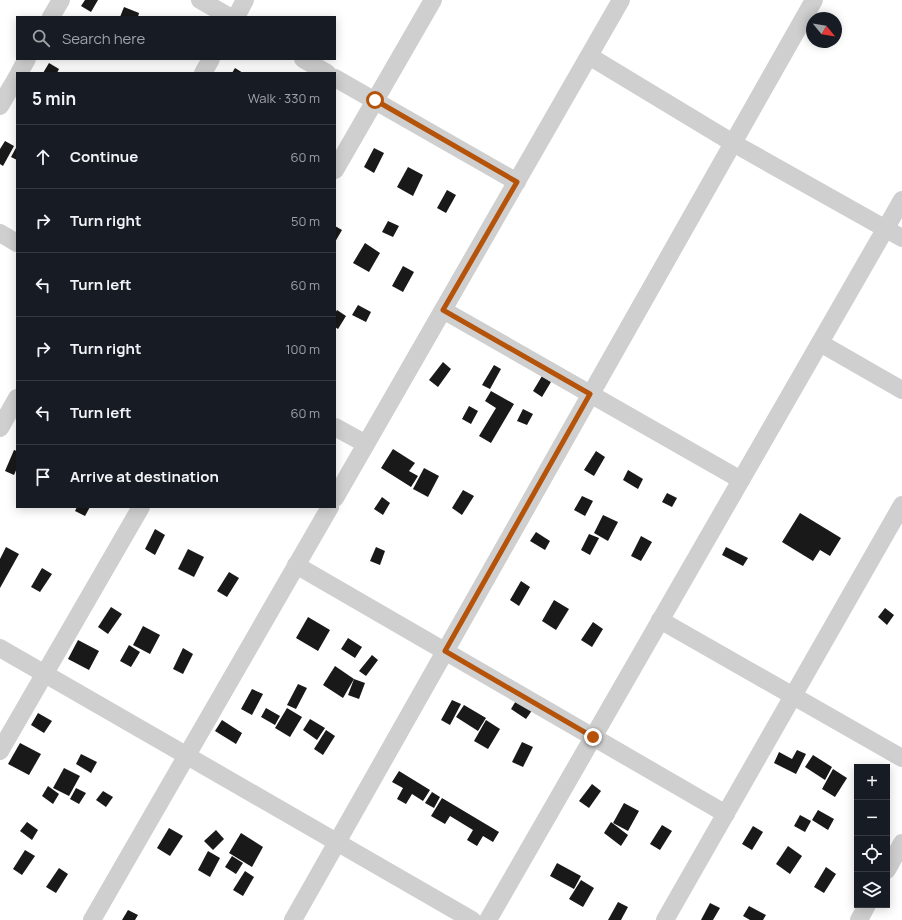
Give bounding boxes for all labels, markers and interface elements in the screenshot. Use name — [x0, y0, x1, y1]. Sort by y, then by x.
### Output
north arrow — [806, 12, 842, 48]
search box — [16, 16, 336, 60]
icon: search — [30, 27, 52, 49]
text: Search here — [62, 28, 145, 49]
text: 5 min — [32, 87, 76, 110]
text: Walk · 330 m — [248, 89, 320, 107]
route start — [366, 91, 384, 109]
icon: ahead — [32, 146, 54, 168]
text: Continue — [70, 146, 138, 167]
text: 60 m — [290, 148, 320, 166]
icon: right — [32, 210, 54, 232]
text: Turn right — [70, 210, 141, 231]
text: 50 m — [291, 212, 320, 230]
icon: left — [32, 274, 54, 296]
text: Turn left — [70, 274, 132, 295]
text: 60 m — [290, 276, 320, 294]
icon: right — [32, 338, 54, 360]
text: Turn right — [70, 338, 141, 359]
text: 100 m — [285, 340, 320, 358]
icon: left — [32, 402, 54, 424]
text: Turn left — [70, 402, 132, 423]
text: 60 m — [290, 404, 320, 422]
icon: arrive — [32, 466, 54, 488]
text: Arrive at destination — [70, 466, 219, 487]
route end — [584, 728, 602, 746]
map controls — [854, 764, 890, 908]
button: + — [854, 764, 890, 800]
button: − — [854, 800, 890, 836]
button: locate — [854, 836, 890, 872]
button: layers — [854, 872, 890, 908]

